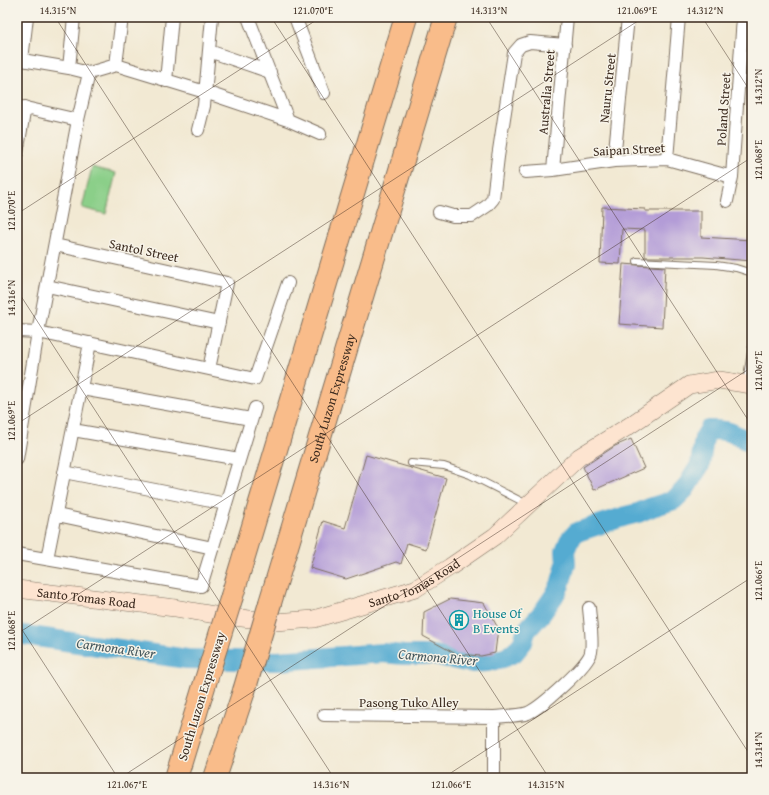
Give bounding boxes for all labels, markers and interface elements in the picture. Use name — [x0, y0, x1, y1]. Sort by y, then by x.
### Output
text: 14.315°N — [40, 3, 77, 18]
text: 121.070°E — [293, 3, 333, 18]
text: 14.313°N — [471, 3, 508, 18]
text: 121.069°E — [617, 3, 657, 18]
text: 14.312°N — [687, 3, 724, 18]
street label: Australia Street — [533, 48, 560, 135]
street label: Nauru Street — [594, 52, 621, 124]
text: 14.312°N — [751, 68, 766, 105]
street label: Poland Street — [711, 71, 736, 146]
street label: Saipan Street — [592, 138, 666, 161]
text: 121.068°E — [751, 140, 766, 180]
text: 121.070°E — [4, 191, 19, 231]
street label: Santol Street — [107, 234, 181, 267]
text: 14.316°N — [4, 279, 19, 316]
street label: South Luzon Expressway — [304, 331, 361, 465]
text: 121.067°E — [751, 351, 766, 391]
text: 121.069°E — [4, 401, 19, 441]
street label: Santo Tomas Road — [366, 554, 464, 612]
text: 121.066°E — [751, 561, 766, 601]
street label: Santo Tomas Road — [36, 582, 137, 613]
place label: House Of B Events — [473, 604, 523, 638]
building icon: House Of B Events — [448, 609, 470, 631]
text: 121.068°E — [4, 611, 19, 651]
street label: South Luzon Expressway — [173, 629, 230, 763]
water label: Carmona River — [75, 633, 157, 664]
water label: Carmona River — [398, 644, 479, 670]
street label: Pasong Tuko Alley — [359, 693, 459, 712]
text: 14.314°N — [751, 731, 766, 768]
text: 121.067°E — [107, 777, 147, 792]
text: 14.316°N — [313, 777, 350, 792]
text: 121.066°E — [431, 777, 471, 792]
text: 14.315°N — [528, 777, 565, 792]

